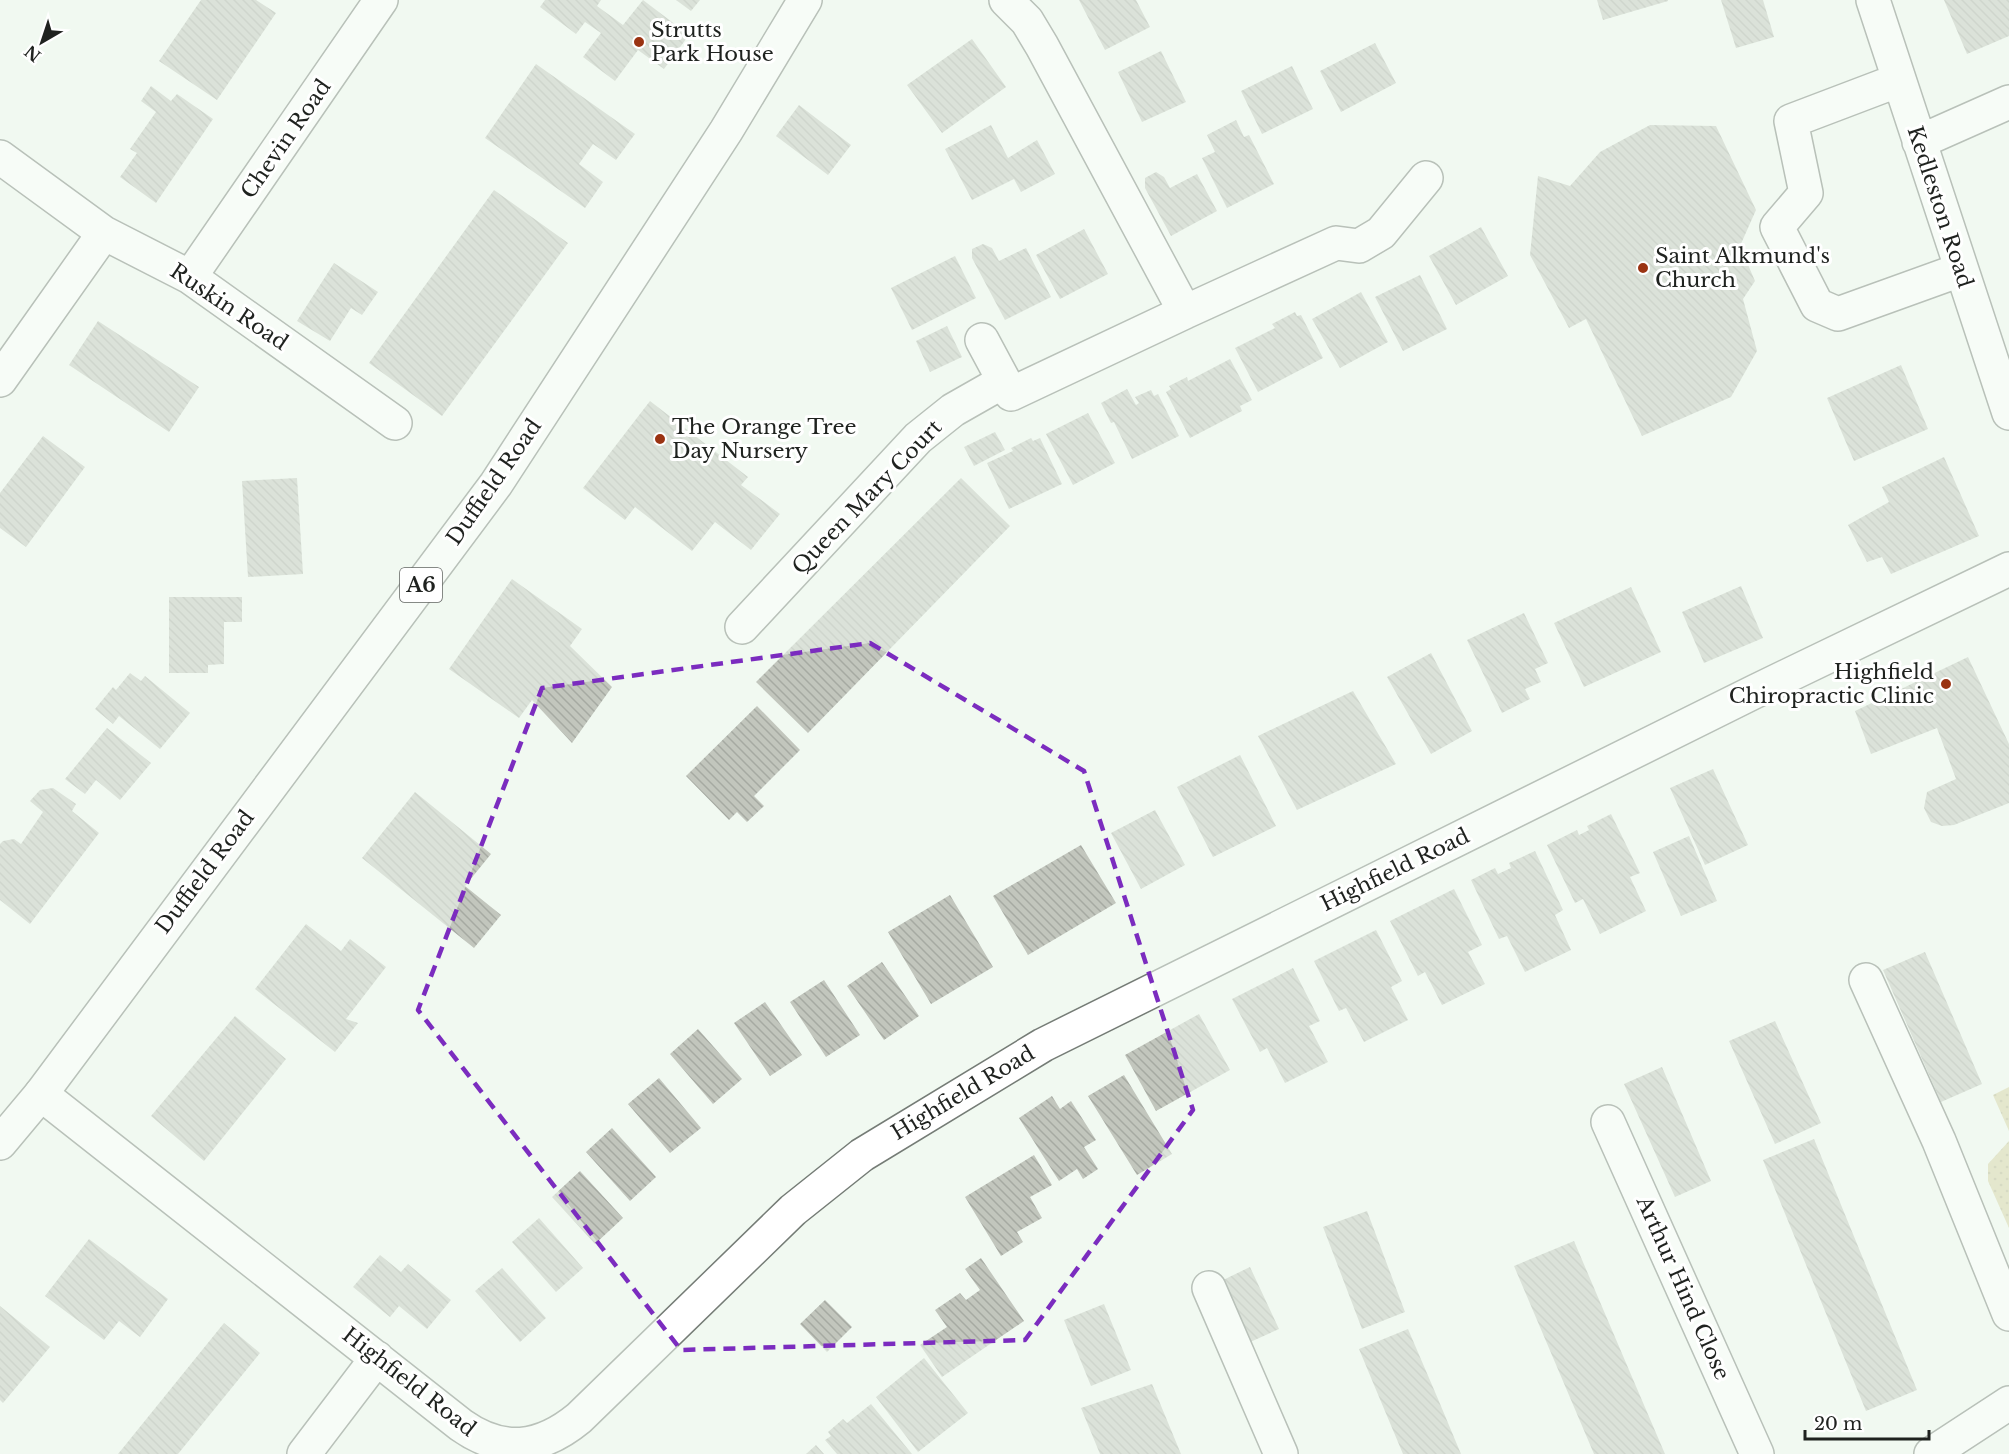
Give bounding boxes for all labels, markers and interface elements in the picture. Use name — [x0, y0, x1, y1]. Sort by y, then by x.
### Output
north arrow — [12, 12, 72, 72]
place label: Strutts Park House — [651, 17, 774, 67]
marker: Strutts Park House — [632, 35, 646, 49]
text: N — [20, 41, 45, 66]
street label: Chevin Road — [235, 74, 337, 204]
street label: Kedleston Road — [1902, 123, 1978, 291]
place label: Saint Alkmund's Church — [1655, 243, 1830, 293]
street label: Ruskin Road — [165, 258, 293, 356]
marker: Saint Alkmund's Church — [1636, 261, 1650, 275]
street label: Duffield Road — [441, 414, 547, 550]
place label: The Orange Tree Day Nursery — [672, 414, 856, 464]
street label: Queen Mary Court — [787, 414, 947, 580]
marker: The Orange Tree Day Nursery — [653, 432, 667, 446]
road number: A6 — [400, 568, 442, 602]
place label: Highfield Chiropractic Clinic — [1729, 659, 1934, 709]
marker: Highfield Chiropractic Clinic — [1939, 677, 1953, 691]
street label: Duffield Road — [150, 805, 260, 939]
street label: Highfield Road — [1316, 823, 1474, 917]
street label: Highfield Road — [887, 1040, 1039, 1146]
street label: Arthur Hind Close — [1630, 1191, 1735, 1384]
street label: Highfield Road — [337, 1322, 481, 1442]
scale bar — [1805, 1403, 1930, 1441]
text: 20 m — [1814, 1413, 1862, 1435]

